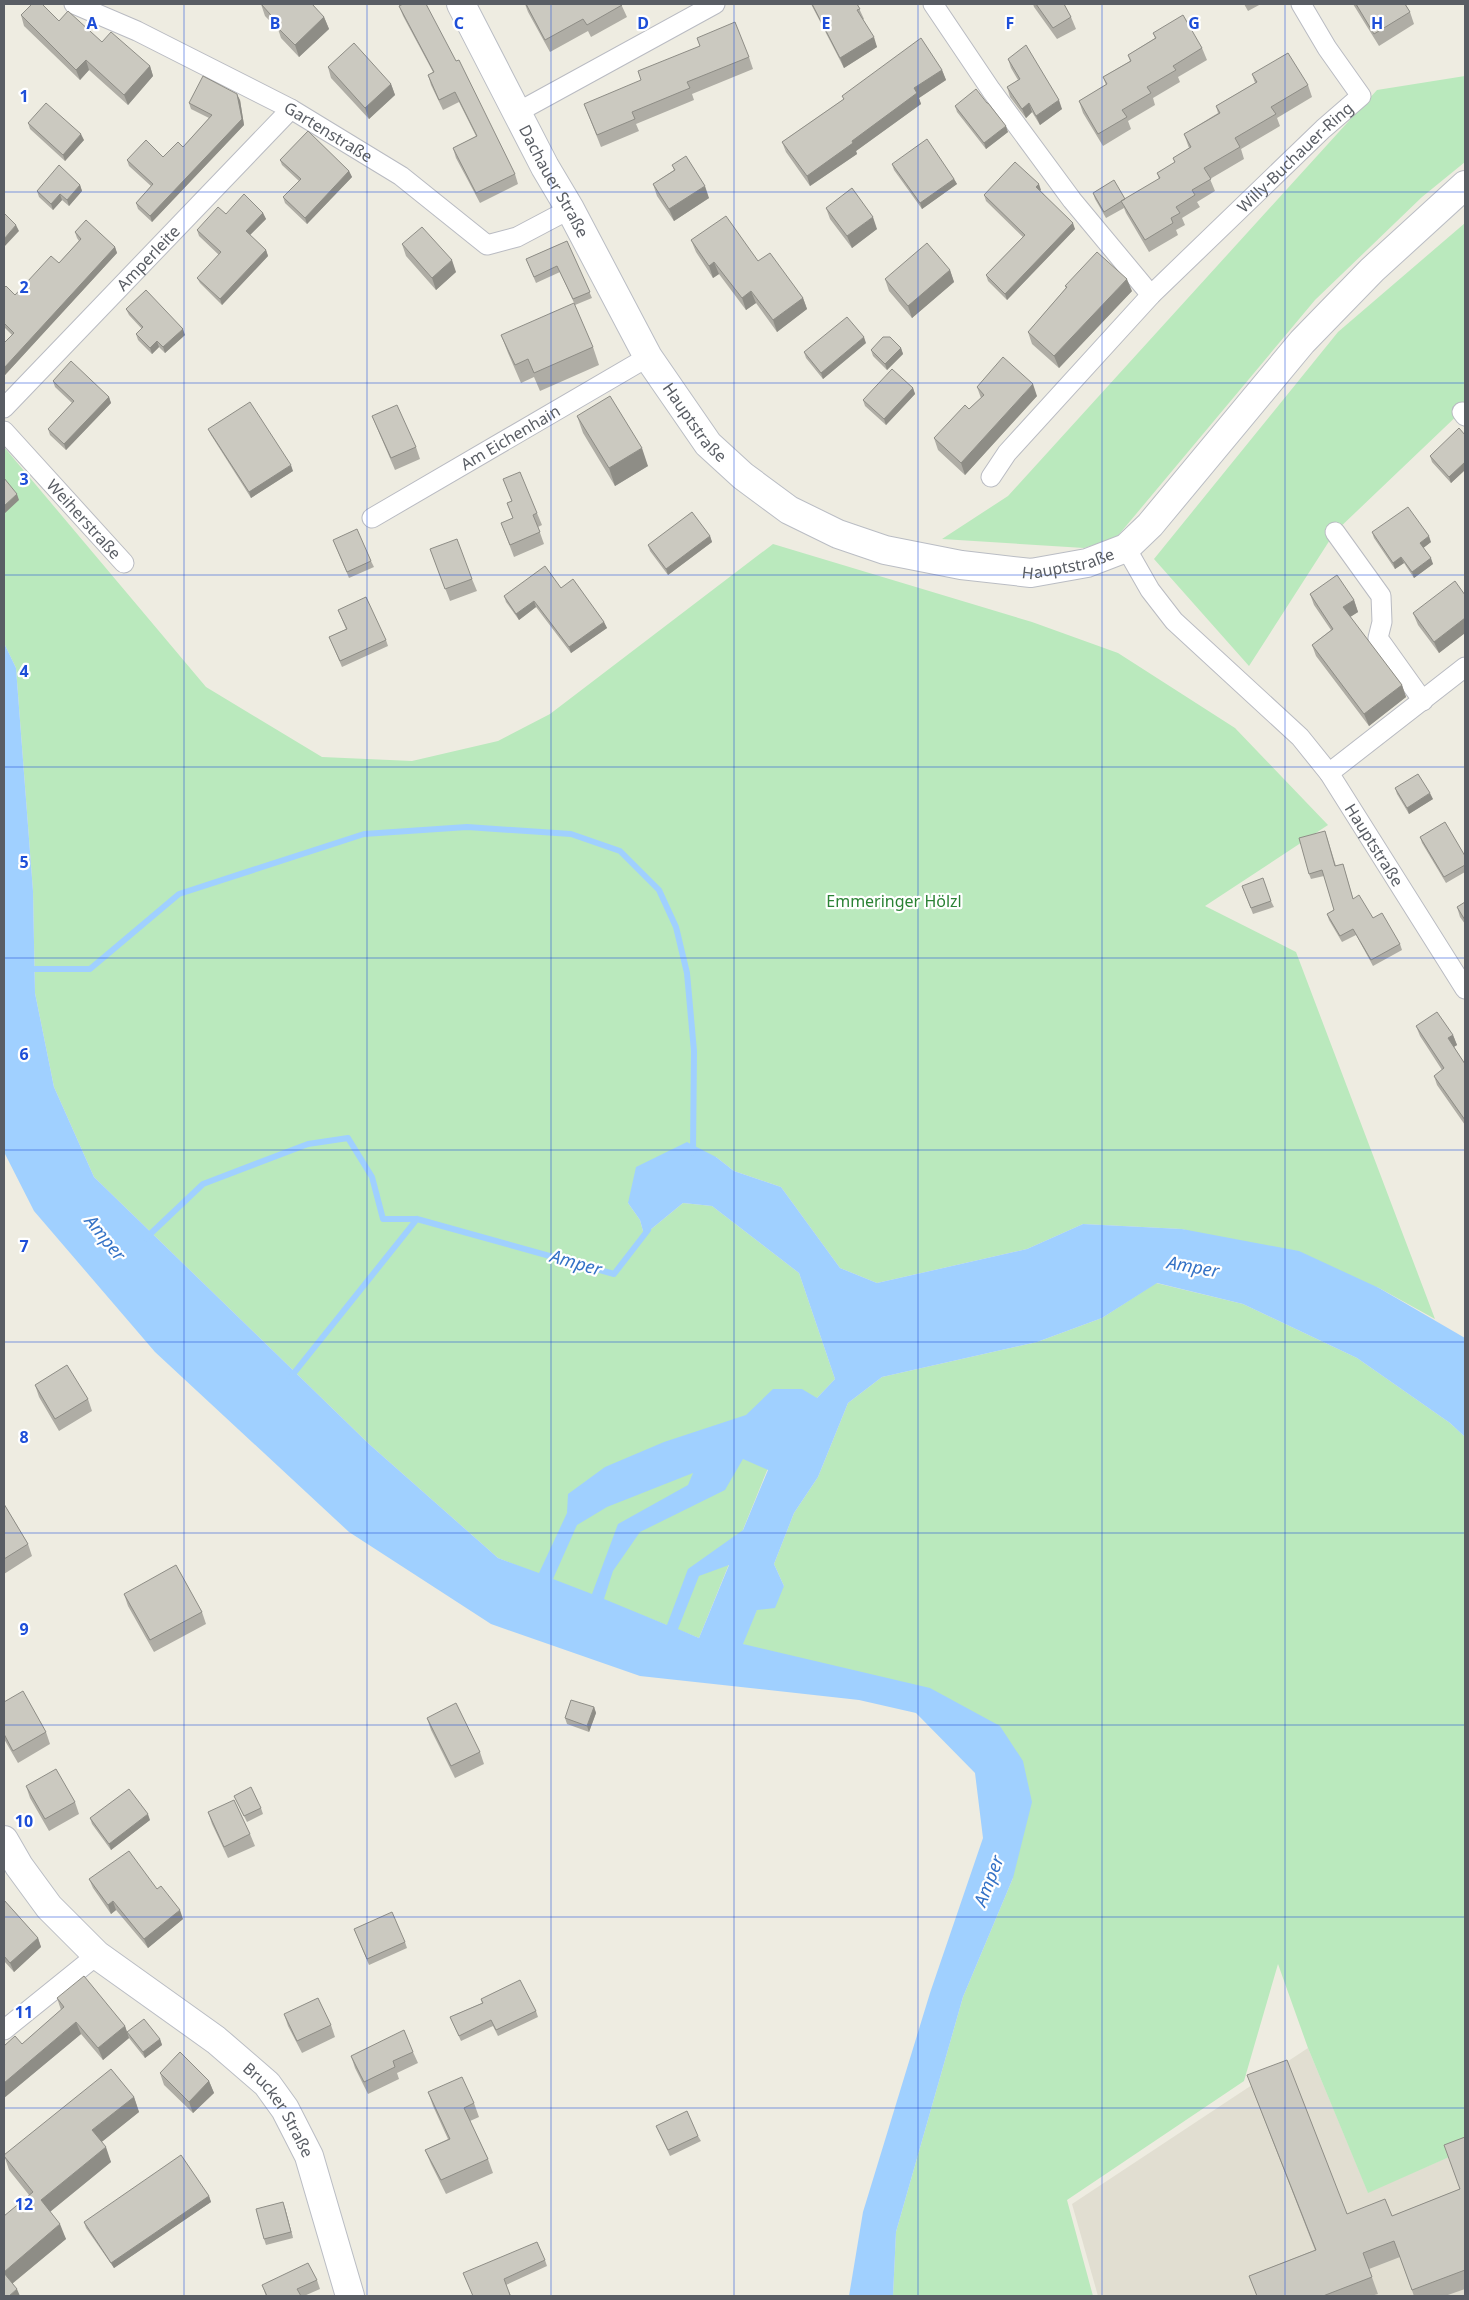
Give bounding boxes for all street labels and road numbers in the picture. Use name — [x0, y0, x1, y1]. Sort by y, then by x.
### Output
street label: Gartenstraße — [281, 96, 377, 167]
street label: Willy-Buchauer-Ring — [1232, 97, 1358, 217]
street label: Dachauer Straße — [514, 121, 594, 241]
street label: Amperleite — [111, 220, 185, 295]
street label: Hauptstraße — [658, 378, 732, 467]
street label: Am Eichenhain — [456, 400, 564, 475]
street label: Weiherstraße — [42, 474, 126, 564]
street label: Hauptstraße — [1021, 543, 1117, 584]
street label: Hauptstraße — [1340, 799, 1409, 891]
street label: Brucker Straße — [238, 2057, 319, 2161]

